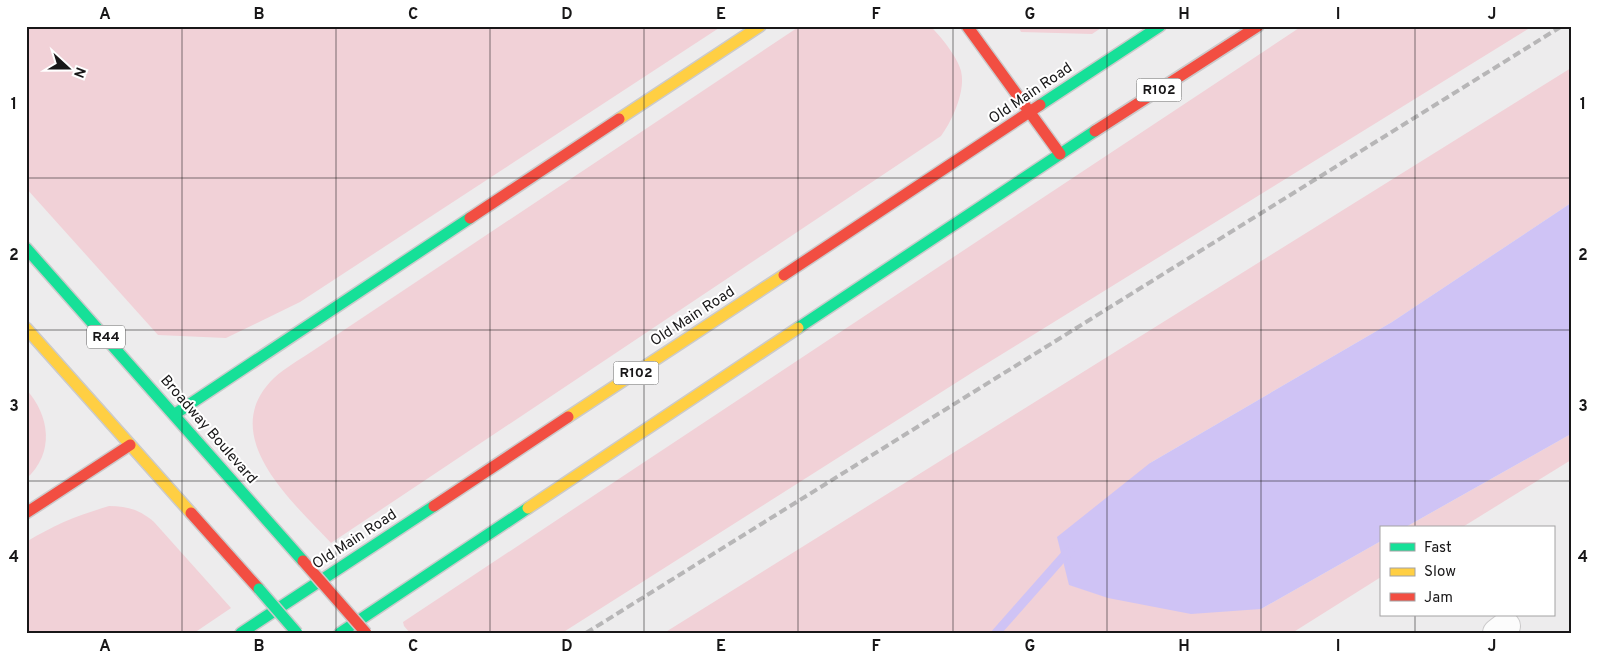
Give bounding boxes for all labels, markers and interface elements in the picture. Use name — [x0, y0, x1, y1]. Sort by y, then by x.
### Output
text: A — [99, 5, 111, 25]
text: B — [253, 5, 265, 25]
text: C — [408, 5, 418, 25]
text: D — [561, 5, 573, 25]
text: E — [716, 5, 726, 25]
text: F — [871, 5, 881, 25]
text: G — [1025, 5, 1035, 25]
text: H — [1178, 5, 1190, 25]
text: I — [1336, 5, 1340, 25]
text: J — [1488, 5, 1496, 25]
north arrow — [42, 42, 92, 92]
street label: Old Main Road — [986, 59, 1076, 129]
text: N — [69, 64, 88, 80]
road number: R102 — [1136, 78, 1182, 102]
text: 1 — [11, 95, 17, 115]
text: 1 — [1580, 95, 1586, 115]
text: 2 — [9, 246, 19, 266]
text: 2 — [1578, 246, 1588, 266]
street label: Old Main Road — [647, 283, 739, 351]
road number: R44 — [87, 326, 125, 348]
road number: R102 — [614, 362, 658, 384]
street label: Broadway Boulevard — [156, 372, 260, 488]
text: 3 — [9, 397, 19, 417]
text: 3 — [1578, 397, 1588, 417]
street label: Old Main Road — [309, 506, 401, 574]
legend — [1380, 526, 1554, 616]
text: Fast — [1424, 539, 1452, 558]
text: 4 — [9, 548, 19, 568]
text: 4 — [1578, 548, 1588, 568]
text: Slow — [1424, 563, 1456, 582]
text: Jam — [1424, 589, 1453, 608]
text: A — [99, 637, 111, 657]
text: B — [253, 637, 265, 657]
text: C — [408, 637, 418, 657]
text: D — [561, 637, 573, 657]
text: E — [716, 637, 726, 657]
text: F — [871, 637, 881, 657]
text: G — [1025, 637, 1035, 657]
text: H — [1178, 637, 1190, 657]
text: I — [1336, 637, 1340, 657]
text: J — [1488, 637, 1496, 657]

